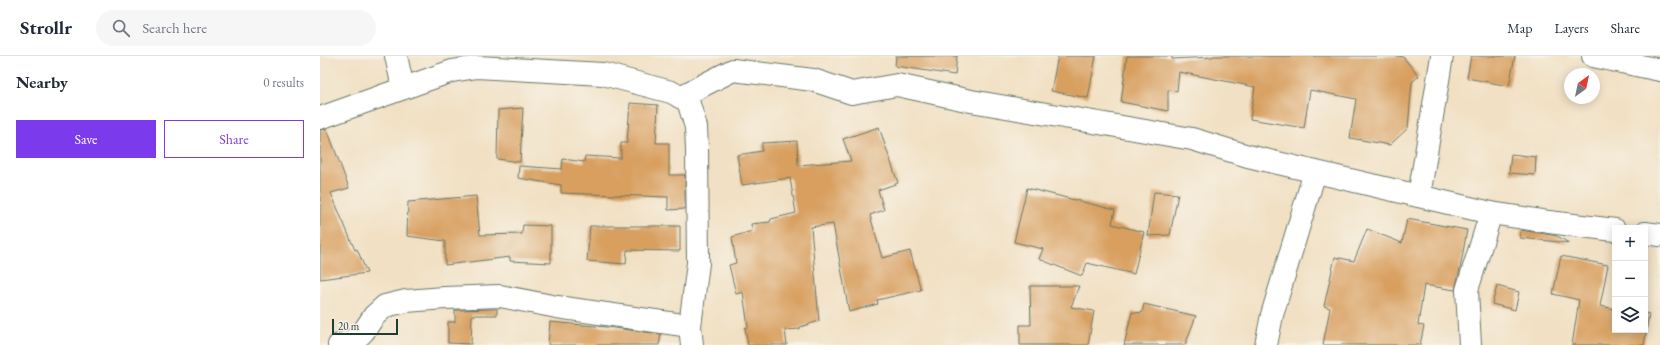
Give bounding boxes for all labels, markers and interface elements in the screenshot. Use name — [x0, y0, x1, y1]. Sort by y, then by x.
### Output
search box — [96, 10, 376, 46]
text: Strollr — [20, 15, 72, 40]
icon: search — [110, 17, 132, 39]
text: Search here — [142, 18, 207, 37]
text: Map — [1507, 19, 1532, 37]
text: Layers — [1554, 19, 1589, 37]
text: Share — [1611, 19, 1640, 37]
north arrow — [1564, 68, 1600, 104]
text: Nearby — [16, 71, 68, 93]
text: 0 results — [263, 74, 304, 91]
button: Save — [16, 120, 156, 158]
button: Share — [164, 120, 304, 158]
map controls — [1612, 225, 1648, 333]
button: + — [1612, 225, 1648, 261]
button: − — [1612, 261, 1648, 297]
button: layers — [1612, 297, 1648, 333]
scale bar — [332, 317, 398, 336]
text: 20 m — [338, 319, 359, 333]

